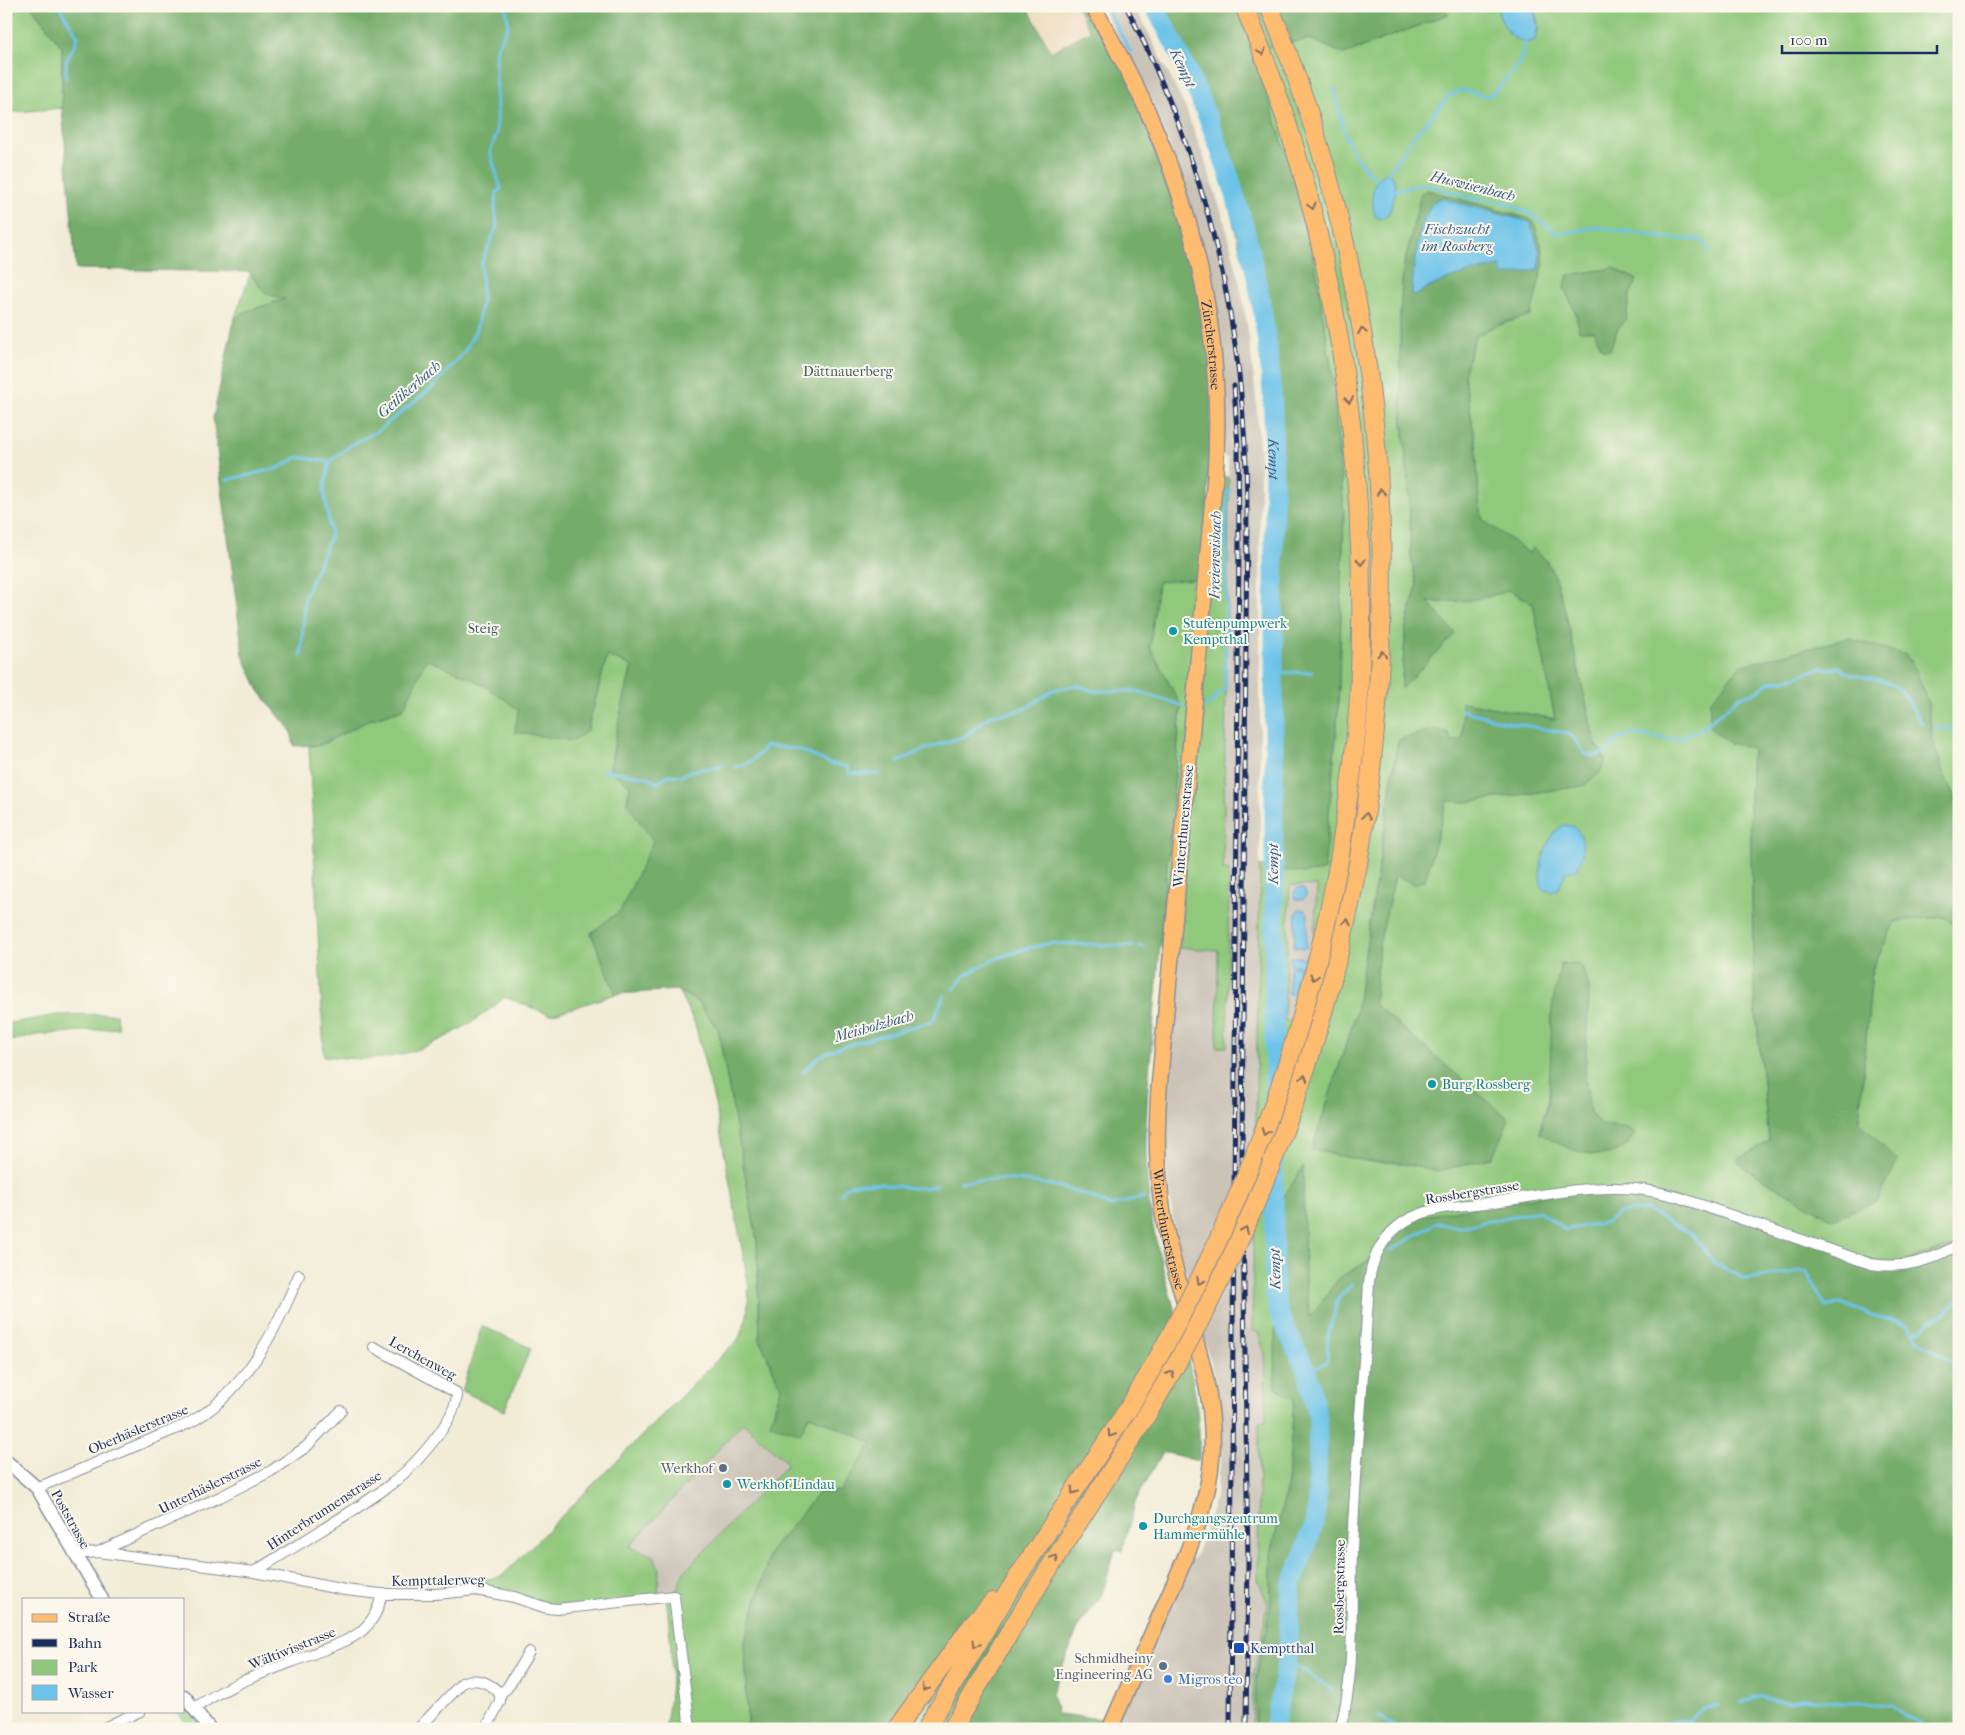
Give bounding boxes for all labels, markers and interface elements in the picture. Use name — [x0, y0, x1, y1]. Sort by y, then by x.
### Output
scale bar — [1782, 22, 1938, 54]
text: 100 m — [1790, 31, 1828, 49]
water label: Kempt — [1166, 45, 1200, 92]
one-way arrow — [1257, 47, 1267, 55]
water label: Huswisenbach — [1428, 167, 1517, 205]
one-way arrow — [1306, 202, 1317, 211]
water label: Fischzucht im Rossberg — [1421, 220, 1494, 255]
street label: Zürcherstrasse — [1197, 299, 1224, 390]
one-way arrow — [1357, 326, 1367, 335]
water label: Geilikerbach — [374, 356, 445, 421]
park label: Dättnauerberg — [803, 363, 894, 380]
one-way arrow — [1343, 396, 1354, 404]
water label: Kempt — [1264, 437, 1283, 481]
one-way arrow — [1375, 488, 1386, 496]
water label: Freienwisbach — [1205, 511, 1225, 600]
one-way arrow — [1355, 558, 1366, 566]
place label: Stufenpumpwerk Kemptthal — [1183, 615, 1288, 648]
park label: Steig — [468, 620, 499, 637]
marker: Stufenpumpwerk Kemptthal — [1167, 625, 1179, 637]
one-way arrow — [1376, 650, 1387, 658]
street label: Winterthurerstrasse — [1170, 764, 1197, 889]
one-way arrow — [1360, 812, 1371, 820]
water label: Kempt — [1264, 842, 1282, 886]
one-way arrow — [1341, 917, 1352, 926]
one-way arrow — [1309, 973, 1320, 981]
water label: Meisholzbach — [831, 1006, 916, 1046]
one-way arrow — [1298, 1075, 1308, 1083]
place label: Burg Rossberg — [1442, 1076, 1531, 1093]
marker: Burg Rossberg — [1426, 1078, 1438, 1090]
one-way arrow — [1261, 1127, 1271, 1136]
street label: Winterthurerstrasse — [1149, 1167, 1189, 1292]
street label: Rossbergstrasse — [1424, 1177, 1520, 1208]
one-way arrow — [1239, 1226, 1250, 1235]
water label: Kempt — [1266, 1247, 1284, 1291]
one-way arrow — [1196, 1275, 1206, 1284]
street label: Lerchenweg — [386, 1333, 460, 1384]
one-way arrow — [1165, 1371, 1175, 1380]
street label: Oberhäslerstrasse — [86, 1401, 191, 1458]
one-way arrow — [1108, 1429, 1118, 1438]
street label: Unterhäslerstrasse — [156, 1453, 265, 1518]
place label: Werkhof — [660, 1460, 716, 1477]
marker: Werkhof — [717, 1462, 729, 1474]
street label: Hinterbrunnenstrasse — [264, 1467, 385, 1554]
place label: Werkhof Lindau — [736, 1476, 835, 1493]
marker: Werkhof Lindau — [721, 1478, 733, 1490]
one-way arrow — [1071, 1485, 1080, 1495]
street label: Poststrasse — [47, 1487, 94, 1552]
place label: Durchgangszentrum Hammermühle — [1153, 1510, 1278, 1543]
marker: Durchgangszentrum Hammermühle — [1137, 1520, 1149, 1532]
street label: Rossbergstrasse — [1330, 1539, 1349, 1635]
one-way arrow — [1049, 1555, 1058, 1564]
street label: Kempttalerweg — [391, 1571, 486, 1590]
legend — [22, 1598, 185, 1712]
text: Straße — [68, 1608, 111, 1626]
street label: Wältiwisstrasse — [245, 1623, 338, 1674]
text: Bahn — [68, 1634, 102, 1652]
one-way arrow — [972, 1639, 982, 1648]
place label: Kemptthal — [1250, 1640, 1314, 1657]
marker: Kemptthal — [1232, 1641, 1246, 1655]
place label: Schmidheiny Engineering AG — [1055, 1650, 1154, 1683]
text: Park — [68, 1658, 98, 1676]
marker: Schmidheiny Engineering AG — [1157, 1660, 1169, 1672]
place label: Migros teo — [1178, 1671, 1243, 1688]
marker: Migros teo — [1162, 1673, 1174, 1685]
one-way arrow — [923, 1682, 931, 1691]
text: Wasser — [67, 1684, 114, 1702]

